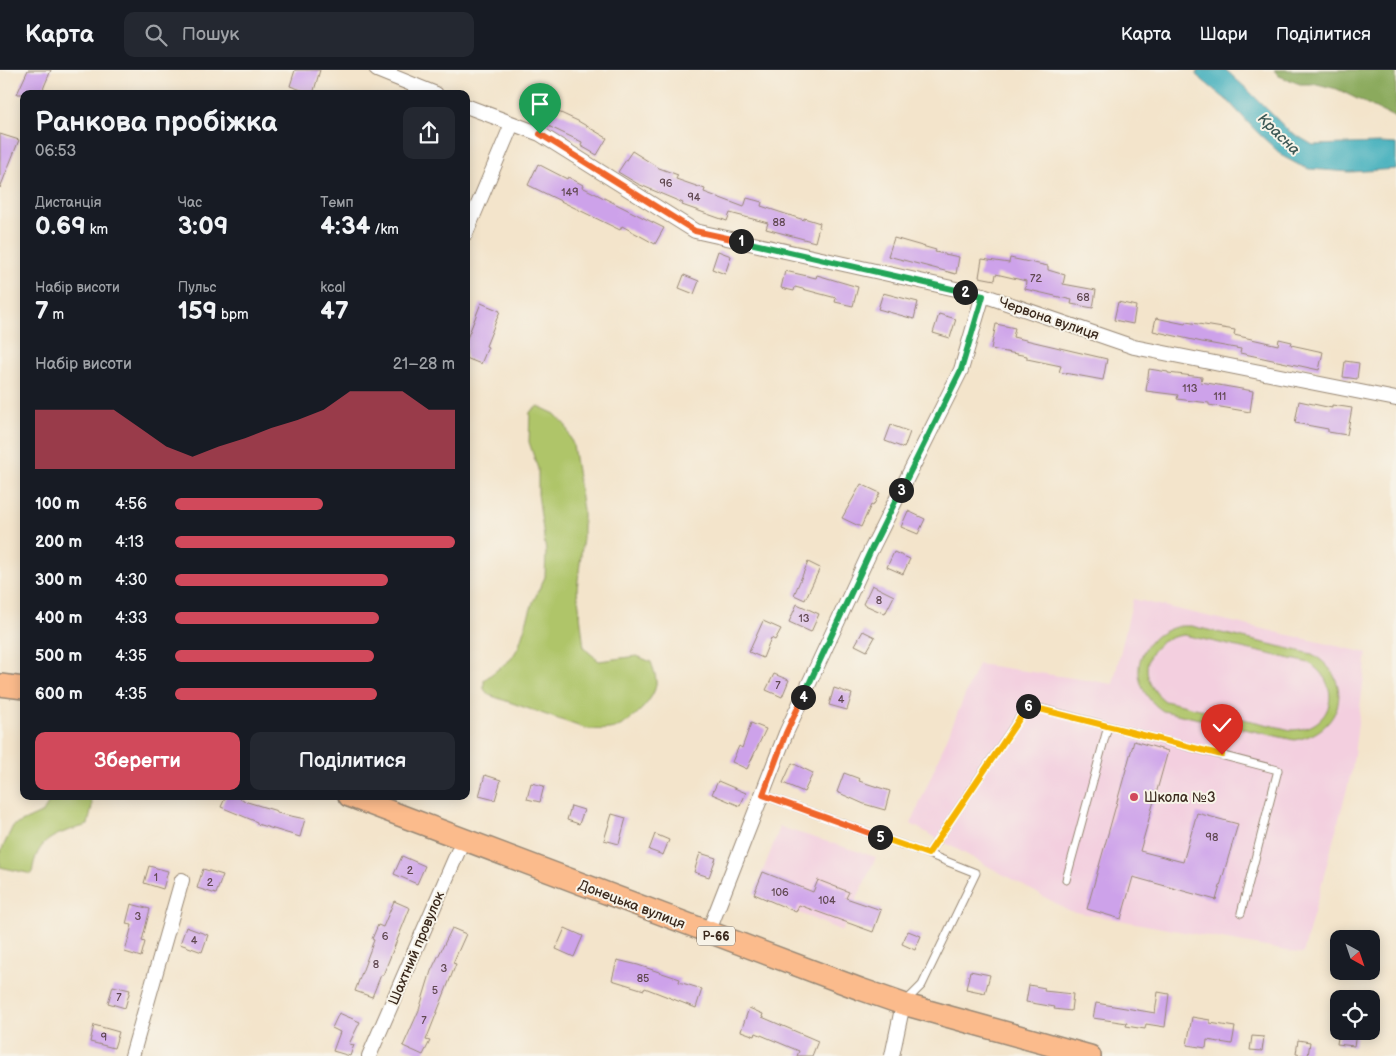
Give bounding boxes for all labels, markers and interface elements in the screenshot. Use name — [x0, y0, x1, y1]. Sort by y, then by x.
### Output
search box — [124, 12, 474, 57]
text: Карта — [25, 20, 94, 49]
icon: search — [142, 21, 170, 49]
text: Пошук — [182, 23, 239, 46]
text: Карта — [1121, 24, 1171, 45]
text: Шари — [1199, 24, 1248, 45]
text: Поділитися — [1276, 24, 1371, 45]
pin — [519, 83, 561, 134]
icon: arrive — [526, 90, 554, 118]
text: Ранкова пробіжка — [35, 106, 277, 139]
button: share — [403, 107, 455, 159]
water label: Красна — [1253, 110, 1304, 159]
text: 06:53 — [35, 142, 76, 161]
house number: 96 — [659, 177, 673, 190]
house number: 149 — [561, 186, 579, 199]
house number: 94 — [687, 191, 701, 204]
text: Дистанція — [35, 194, 102, 211]
text: Час — [178, 194, 202, 211]
text: Темп — [320, 194, 354, 211]
text: 0.69 — [35, 211, 86, 242]
text: 3:09 — [178, 211, 228, 242]
text: 4:34 — [320, 211, 370, 242]
house number: 88 — [773, 216, 785, 229]
text: km — [86, 221, 108, 238]
text: /km — [370, 221, 399, 238]
pin: 1 — [728, 228, 754, 254]
text: 1 — [739, 233, 744, 250]
house number: 72 — [1030, 272, 1042, 285]
text: Набір висоти — [35, 279, 120, 296]
text: Пульс — [178, 279, 216, 296]
text: kcal — [320, 279, 345, 296]
pin: 2 — [952, 280, 978, 304]
text: 2 — [961, 284, 970, 301]
house number: 68 — [1076, 291, 1090, 304]
street label: Червона вулиця — [996, 293, 1102, 344]
text: 7 — [35, 296, 49, 327]
text: 159 — [178, 296, 217, 327]
text: 47 — [320, 296, 349, 327]
text: m — [49, 306, 64, 323]
text: bpm — [217, 306, 249, 323]
text: Набір висоти — [35, 355, 132, 374]
text: 21–28 m — [393, 355, 455, 374]
house number: 113 — [1182, 382, 1198, 395]
house number: 111 — [1214, 390, 1226, 403]
pin: 3 — [888, 478, 914, 502]
text: 3 — [897, 482, 906, 499]
text: 100 m — [35, 495, 80, 514]
text: 4:56 — [115, 495, 147, 514]
text: 200 m — [35, 533, 82, 552]
text: 4:13 — [115, 533, 144, 552]
text: 300 m — [35, 571, 82, 590]
text: 4:30 — [115, 571, 147, 590]
house number: 8 — [876, 594, 882, 607]
text: 400 m — [35, 609, 82, 628]
text: 4:33 — [115, 609, 148, 628]
house number: 13 — [798, 612, 810, 625]
text: 500 m — [35, 647, 82, 666]
text: 4:35 — [115, 647, 147, 666]
house number: 7 — [775, 679, 781, 692]
pin: 4 — [790, 684, 816, 710]
text: 600 m — [35, 685, 83, 704]
text: 4:35 — [115, 685, 147, 704]
text: 4 — [799, 689, 808, 706]
house number: 4 — [838, 693, 845, 706]
pin: 6 — [1016, 694, 1040, 718]
text: 6 — [1024, 698, 1033, 715]
pin — [1201, 704, 1243, 755]
icon: check — [1208, 711, 1236, 739]
button: Зберегти — [35, 732, 240, 790]
button: Поділитися — [250, 732, 455, 790]
place label: Школа №3 — [1144, 789, 1216, 806]
marker: Школа №3 — [1128, 791, 1140, 803]
pin: 5 — [868, 824, 892, 850]
text: 5 — [876, 829, 885, 846]
house number: 98 — [1206, 831, 1218, 844]
house number: 2 — [407, 864, 414, 877]
house number: 1 — [154, 871, 158, 884]
house number: 2 — [207, 876, 214, 889]
street label: Донецька вулиця — [576, 876, 688, 933]
house number: 106 — [771, 886, 789, 899]
street label: Шахтний провулок — [385, 888, 448, 1008]
house number: 104 — [818, 894, 836, 907]
house number: 3 — [135, 910, 142, 923]
road number: Р-66 — [697, 926, 735, 946]
house number: 6 — [382, 930, 389, 943]
north arrow — [1330, 930, 1380, 980]
map controls — [1330, 930, 1380, 1040]
house number: 4 — [191, 934, 198, 947]
house number: 8 — [373, 958, 379, 971]
house number: 3 — [441, 962, 448, 975]
house number: 85 — [637, 972, 649, 985]
house number: 5 — [432, 984, 438, 997]
button: locate — [1330, 990, 1380, 1040]
house number: 7 — [116, 991, 122, 1004]
house number: 7 — [421, 1014, 427, 1027]
house number: 9 — [101, 1031, 107, 1044]

